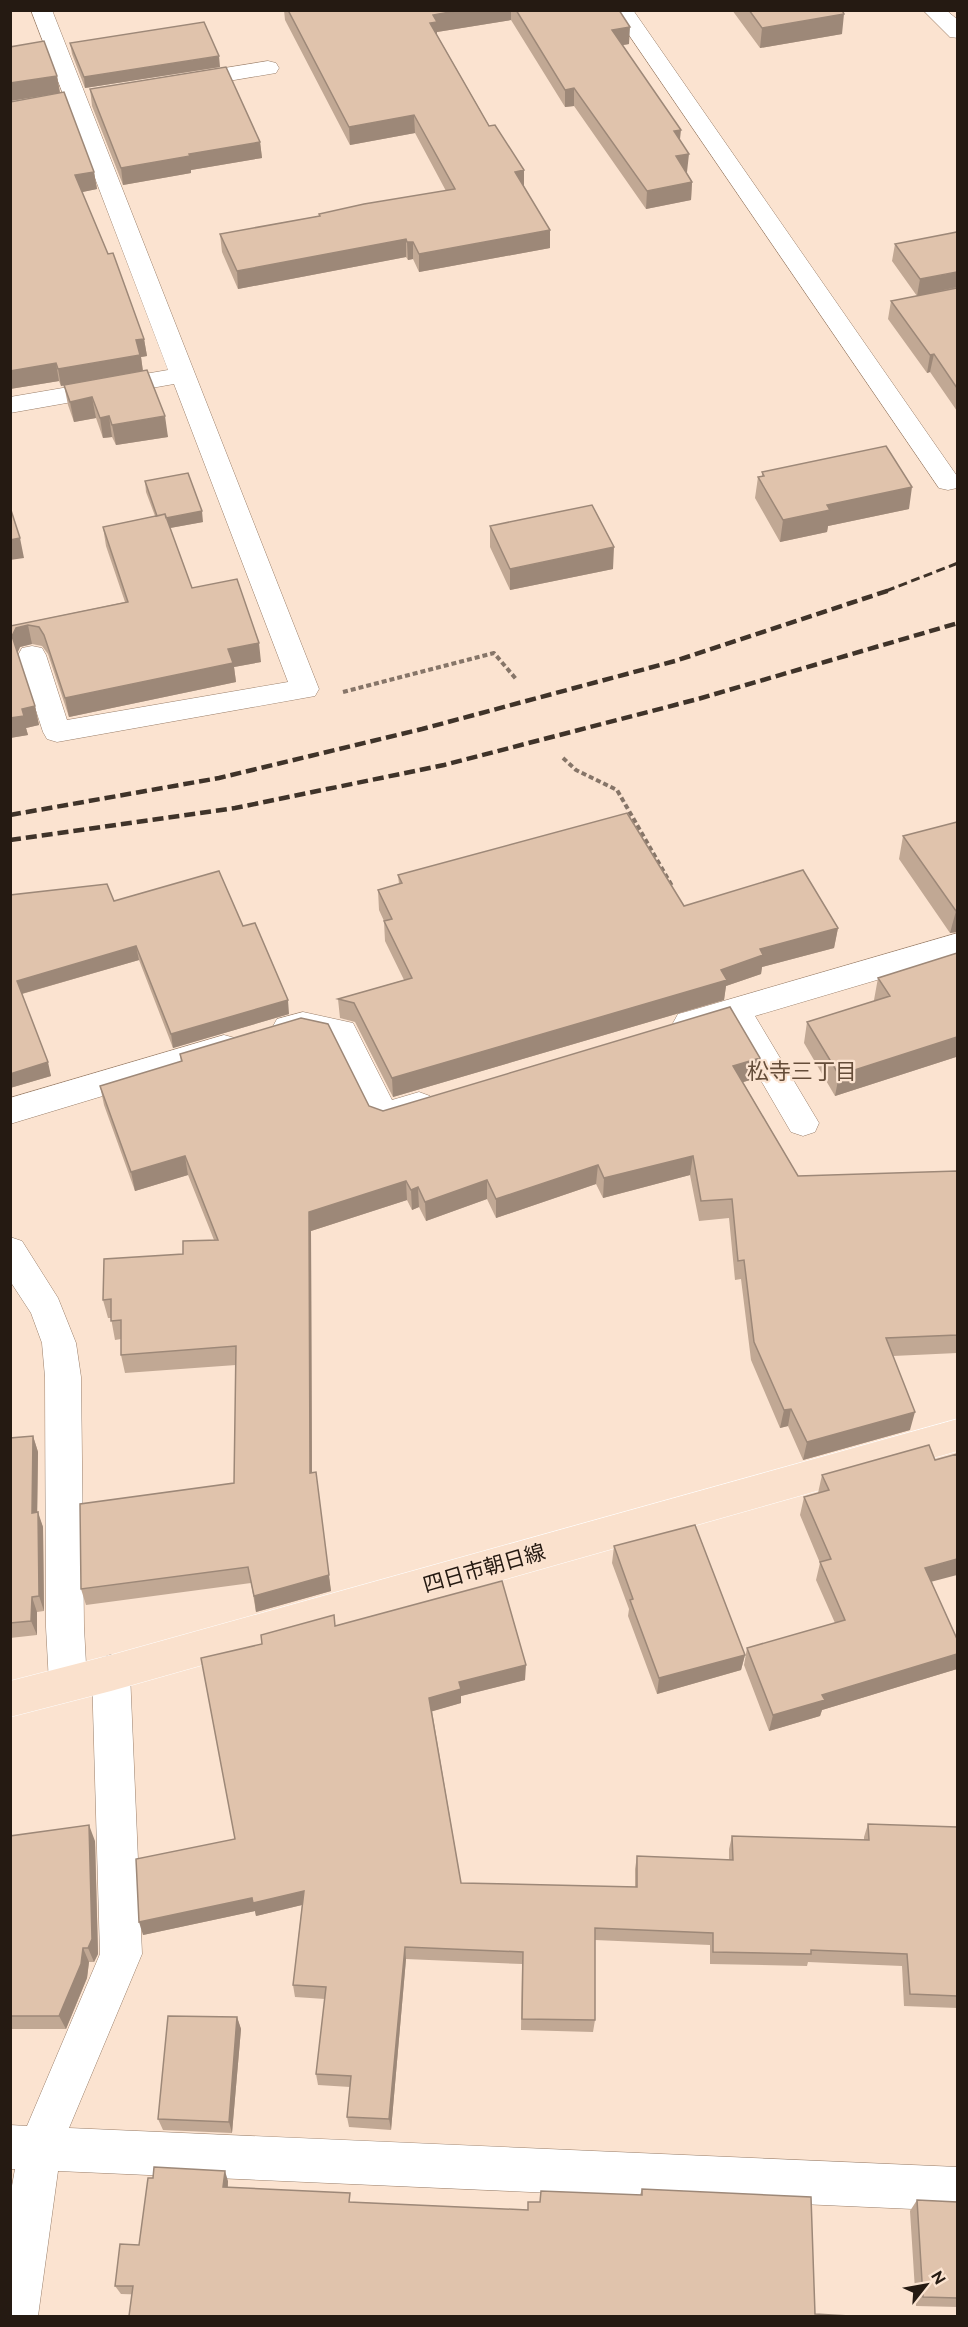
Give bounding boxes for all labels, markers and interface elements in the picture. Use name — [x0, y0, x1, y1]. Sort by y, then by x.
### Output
district label: 松寺三丁目 — [747, 1058, 857, 1084]
street label: 四日市朝日線 — [420, 1539, 548, 1597]
north arrow — [896, 2255, 956, 2315]
text: N — [927, 2267, 950, 2288]

